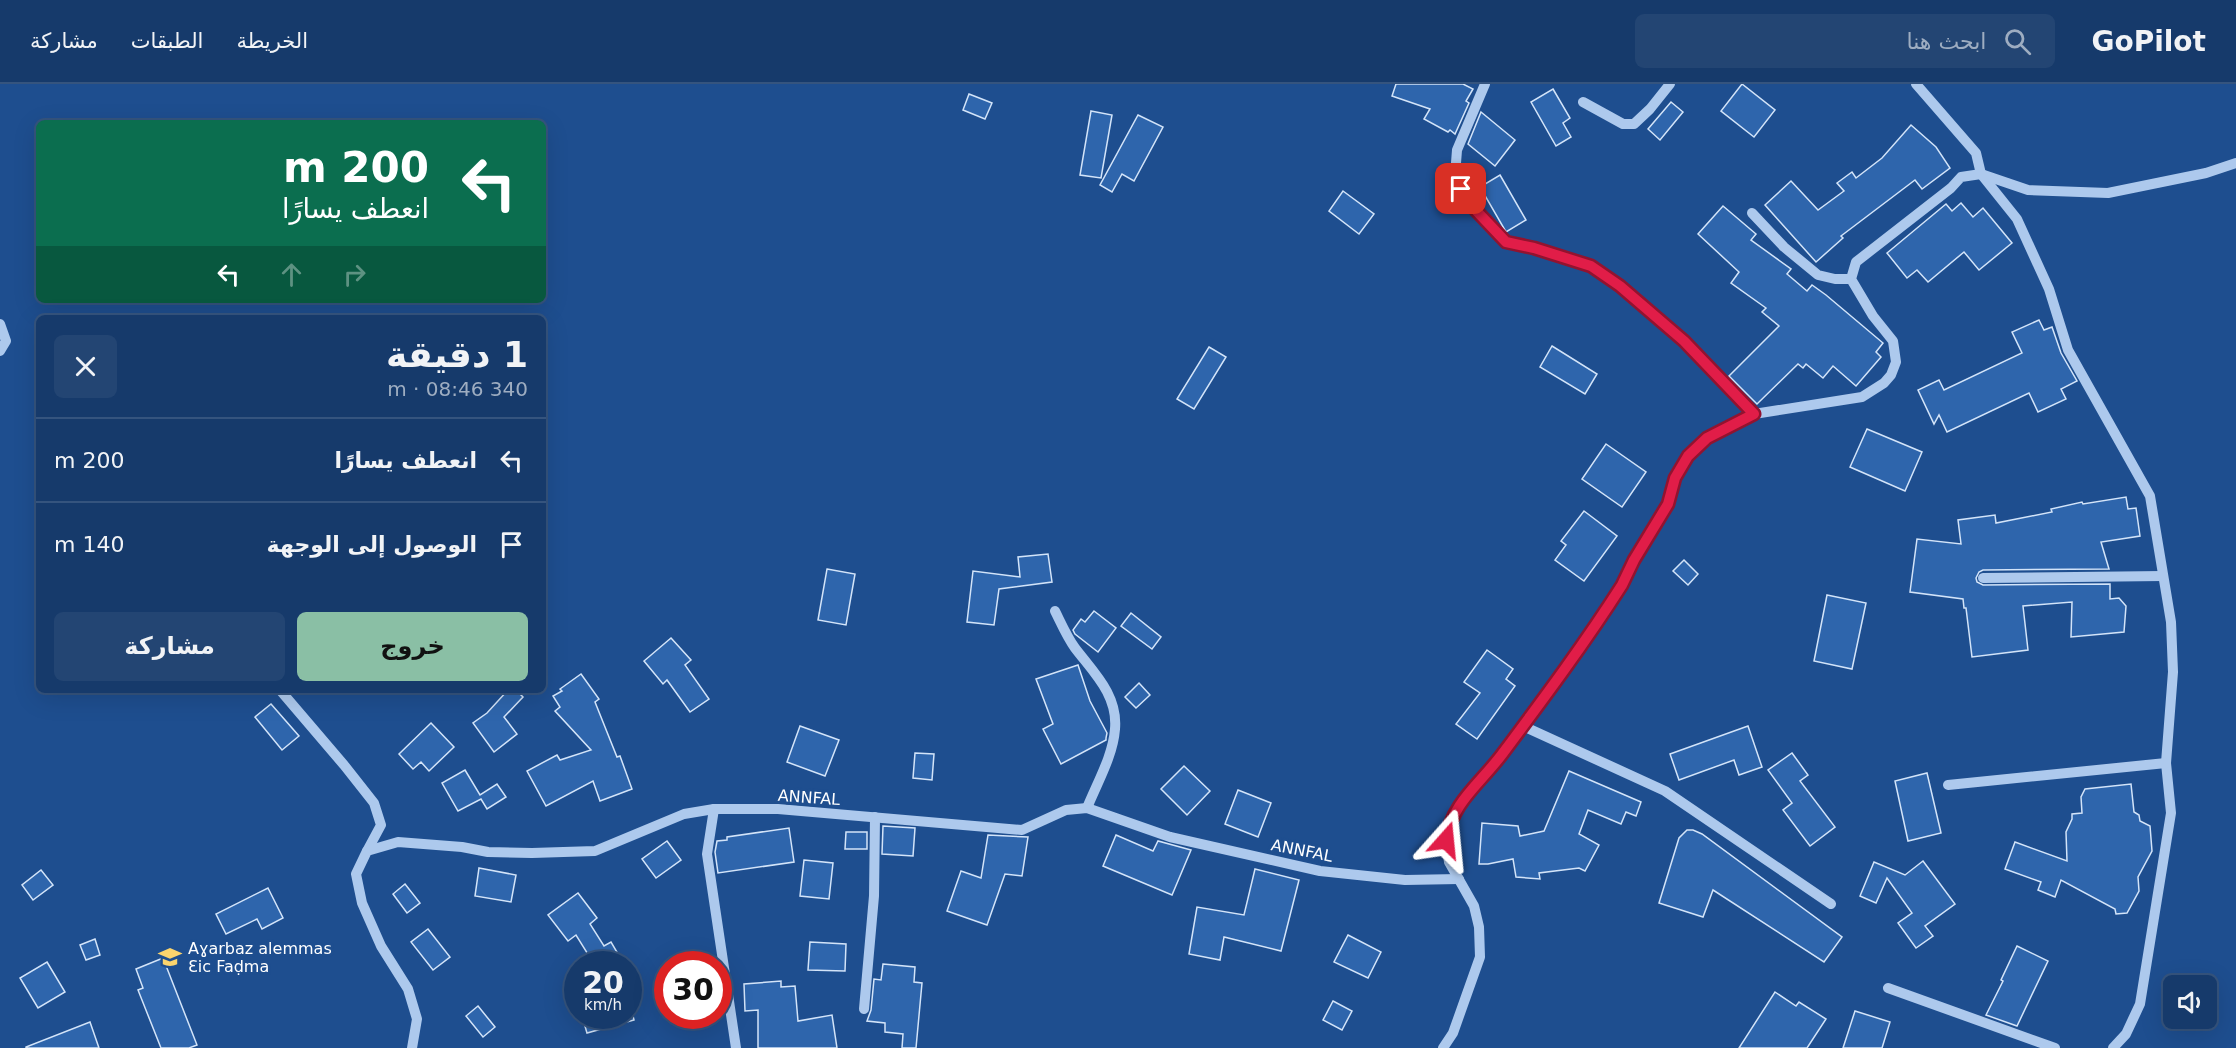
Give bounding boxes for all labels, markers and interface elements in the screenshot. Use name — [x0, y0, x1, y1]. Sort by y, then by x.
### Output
search box — [1635, 14, 2055, 68]
icon: search — [2001, 25, 2034, 58]
text: GoPilot — [2091, 25, 2206, 58]
text: مشاركة — [30, 29, 98, 53]
text: الطبقات — [131, 29, 203, 53]
text: الخريطة — [236, 29, 308, 53]
text: ابحث هنا — [1906, 29, 1986, 54]
text: 200 m — [283, 143, 429, 192]
icon: left — [450, 144, 528, 222]
pin — [1435, 163, 1486, 214]
icon: arrive — [1444, 172, 1477, 205]
text: انعطف يسارًا — [282, 193, 429, 224]
icon: left — [212, 258, 245, 291]
icon: ahead — [275, 258, 308, 291]
icon: right — [338, 258, 371, 291]
text: 1 دقيقة — [386, 334, 528, 375]
button: close — [54, 335, 117, 398]
text: 340 m · 08:46 — [387, 377, 528, 401]
icon: left — [495, 444, 528, 477]
text: 200 m — [54, 448, 124, 473]
text: انعطف يسارًا — [334, 448, 477, 473]
icon: arrive — [495, 528, 528, 561]
text: 140 m — [54, 532, 124, 557]
text: الوصول إلى الوجهة — [267, 532, 477, 557]
button: مشاركة — [54, 612, 285, 681]
button: خروج — [297, 612, 528, 681]
street label: ANNFAL — [777, 786, 841, 809]
position arrow — [1414, 808, 1478, 872]
street label: ANNFAL — [1269, 835, 1334, 866]
place label: Aɣarbaz alemmas Ɛic Faḍma — [188, 939, 332, 976]
school or university icon: Aɣarbaz alemmas Ɛic Faḍma — [157, 944, 183, 970]
speed limit sign: 30 — [654, 951, 732, 1029]
text: 20 — [582, 965, 624, 1000]
map controls — [2163, 975, 2217, 1029]
button: sound — [2163, 975, 2217, 1029]
text: km/h — [584, 996, 622, 1014]

